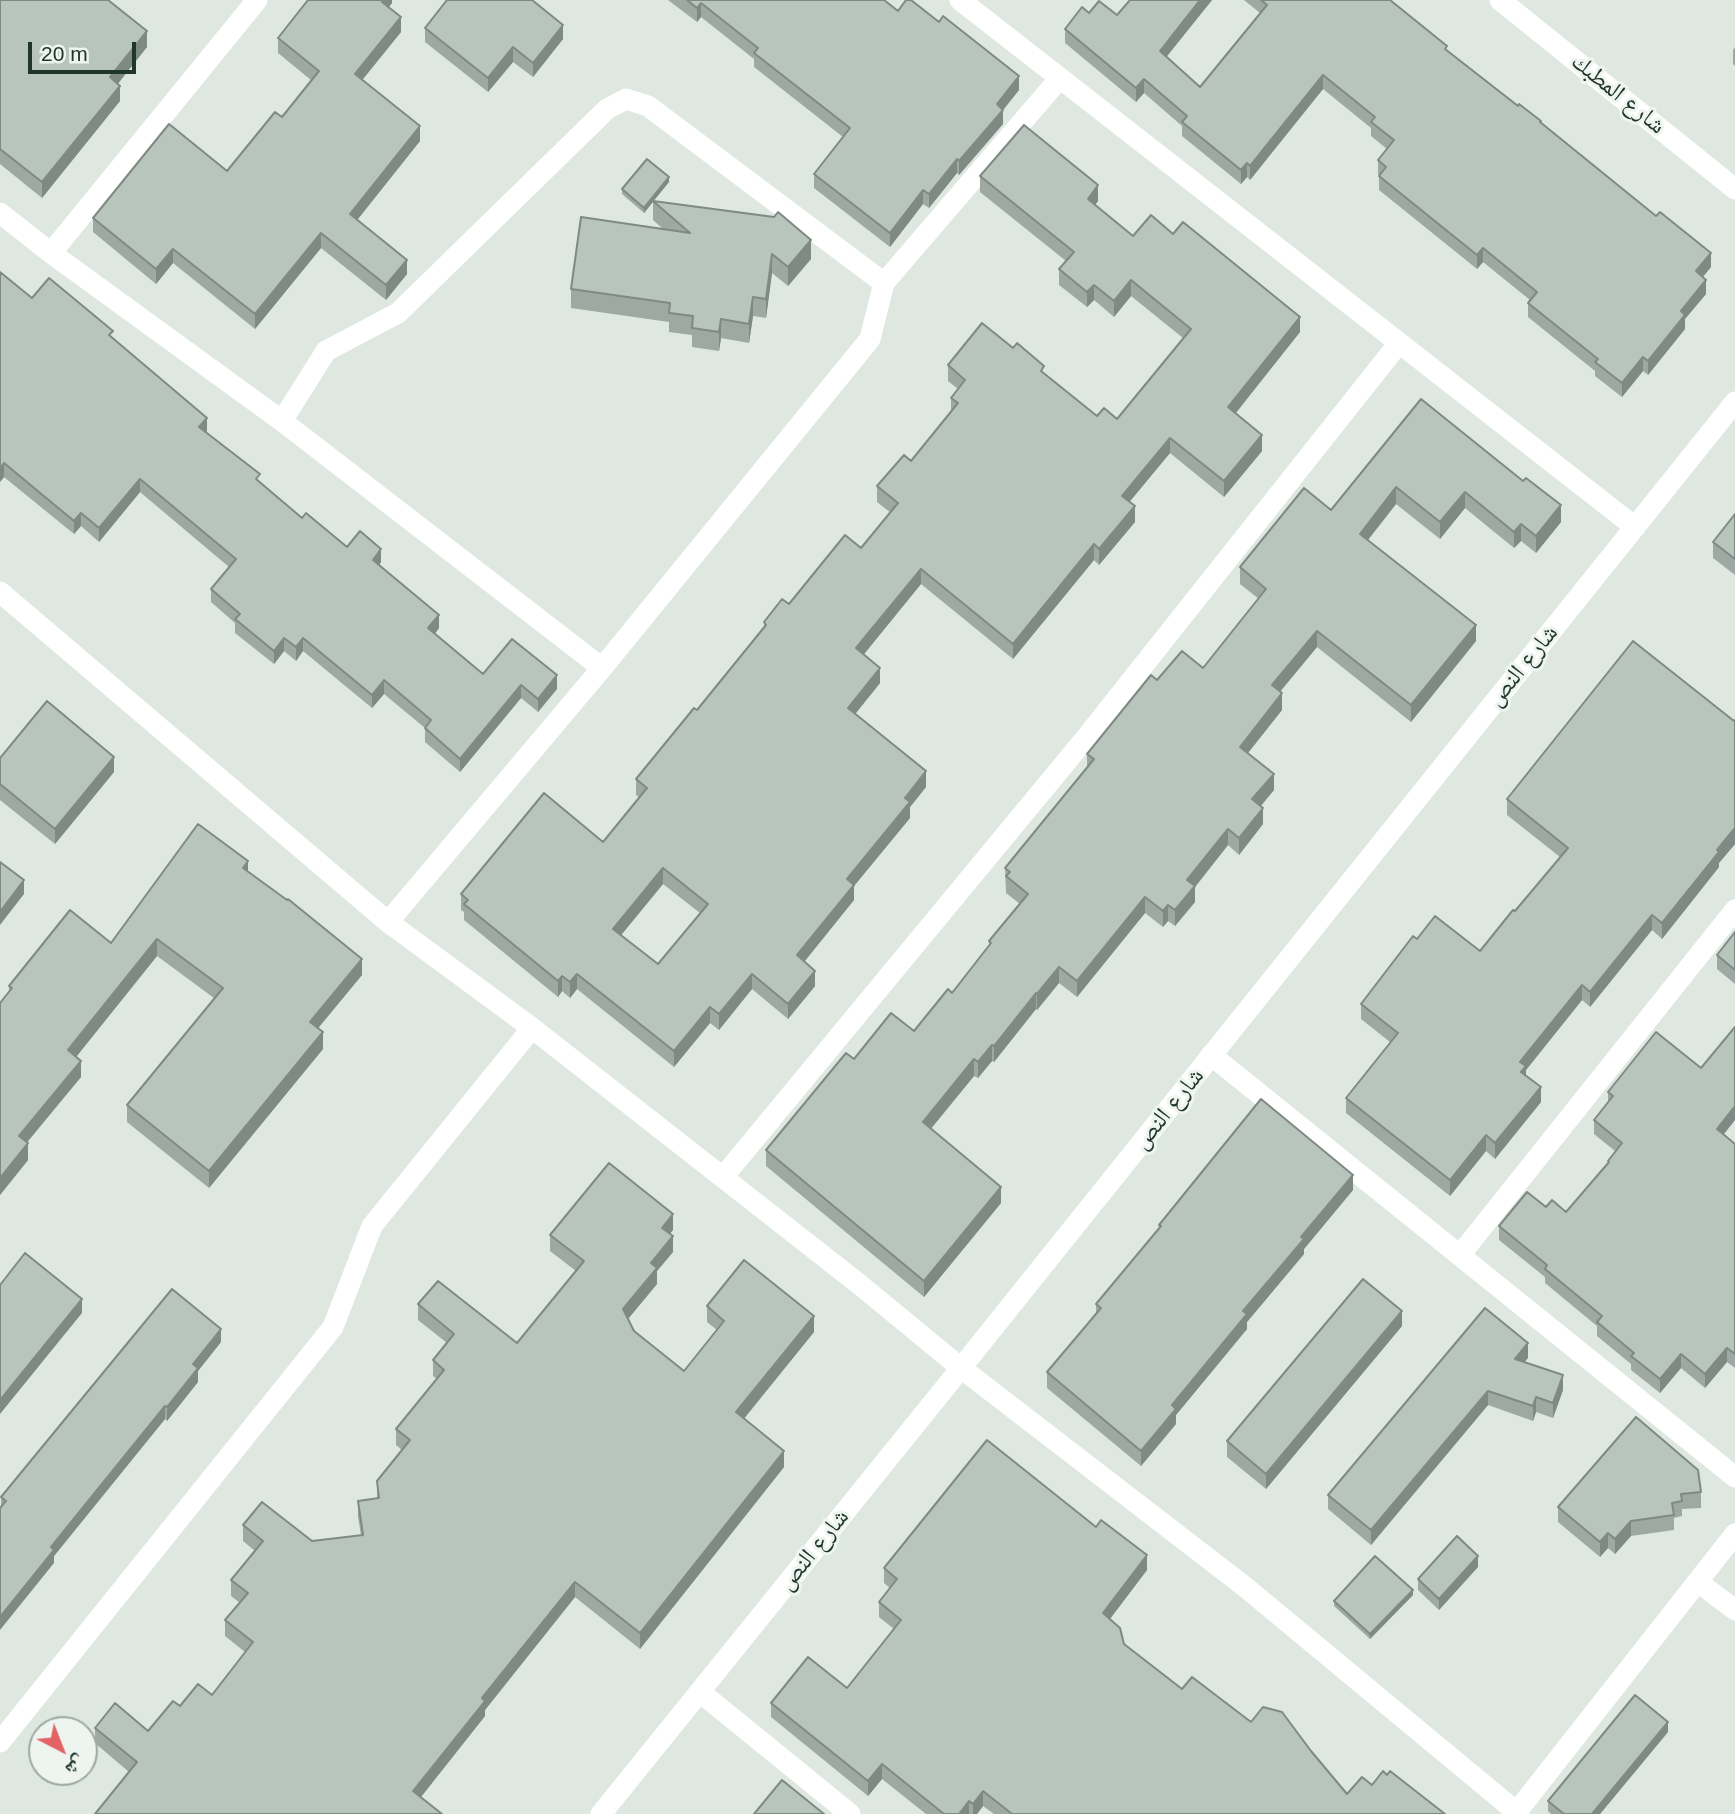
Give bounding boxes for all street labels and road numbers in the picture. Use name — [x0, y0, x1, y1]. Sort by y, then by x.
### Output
street label: شارع المطبك — [1565, 47, 1671, 141]
street label: شارع النص — [1481, 619, 1565, 713]
street label: شارع النص — [1127, 1062, 1211, 1156]
street label: شارع النص — [772, 1503, 856, 1597]

